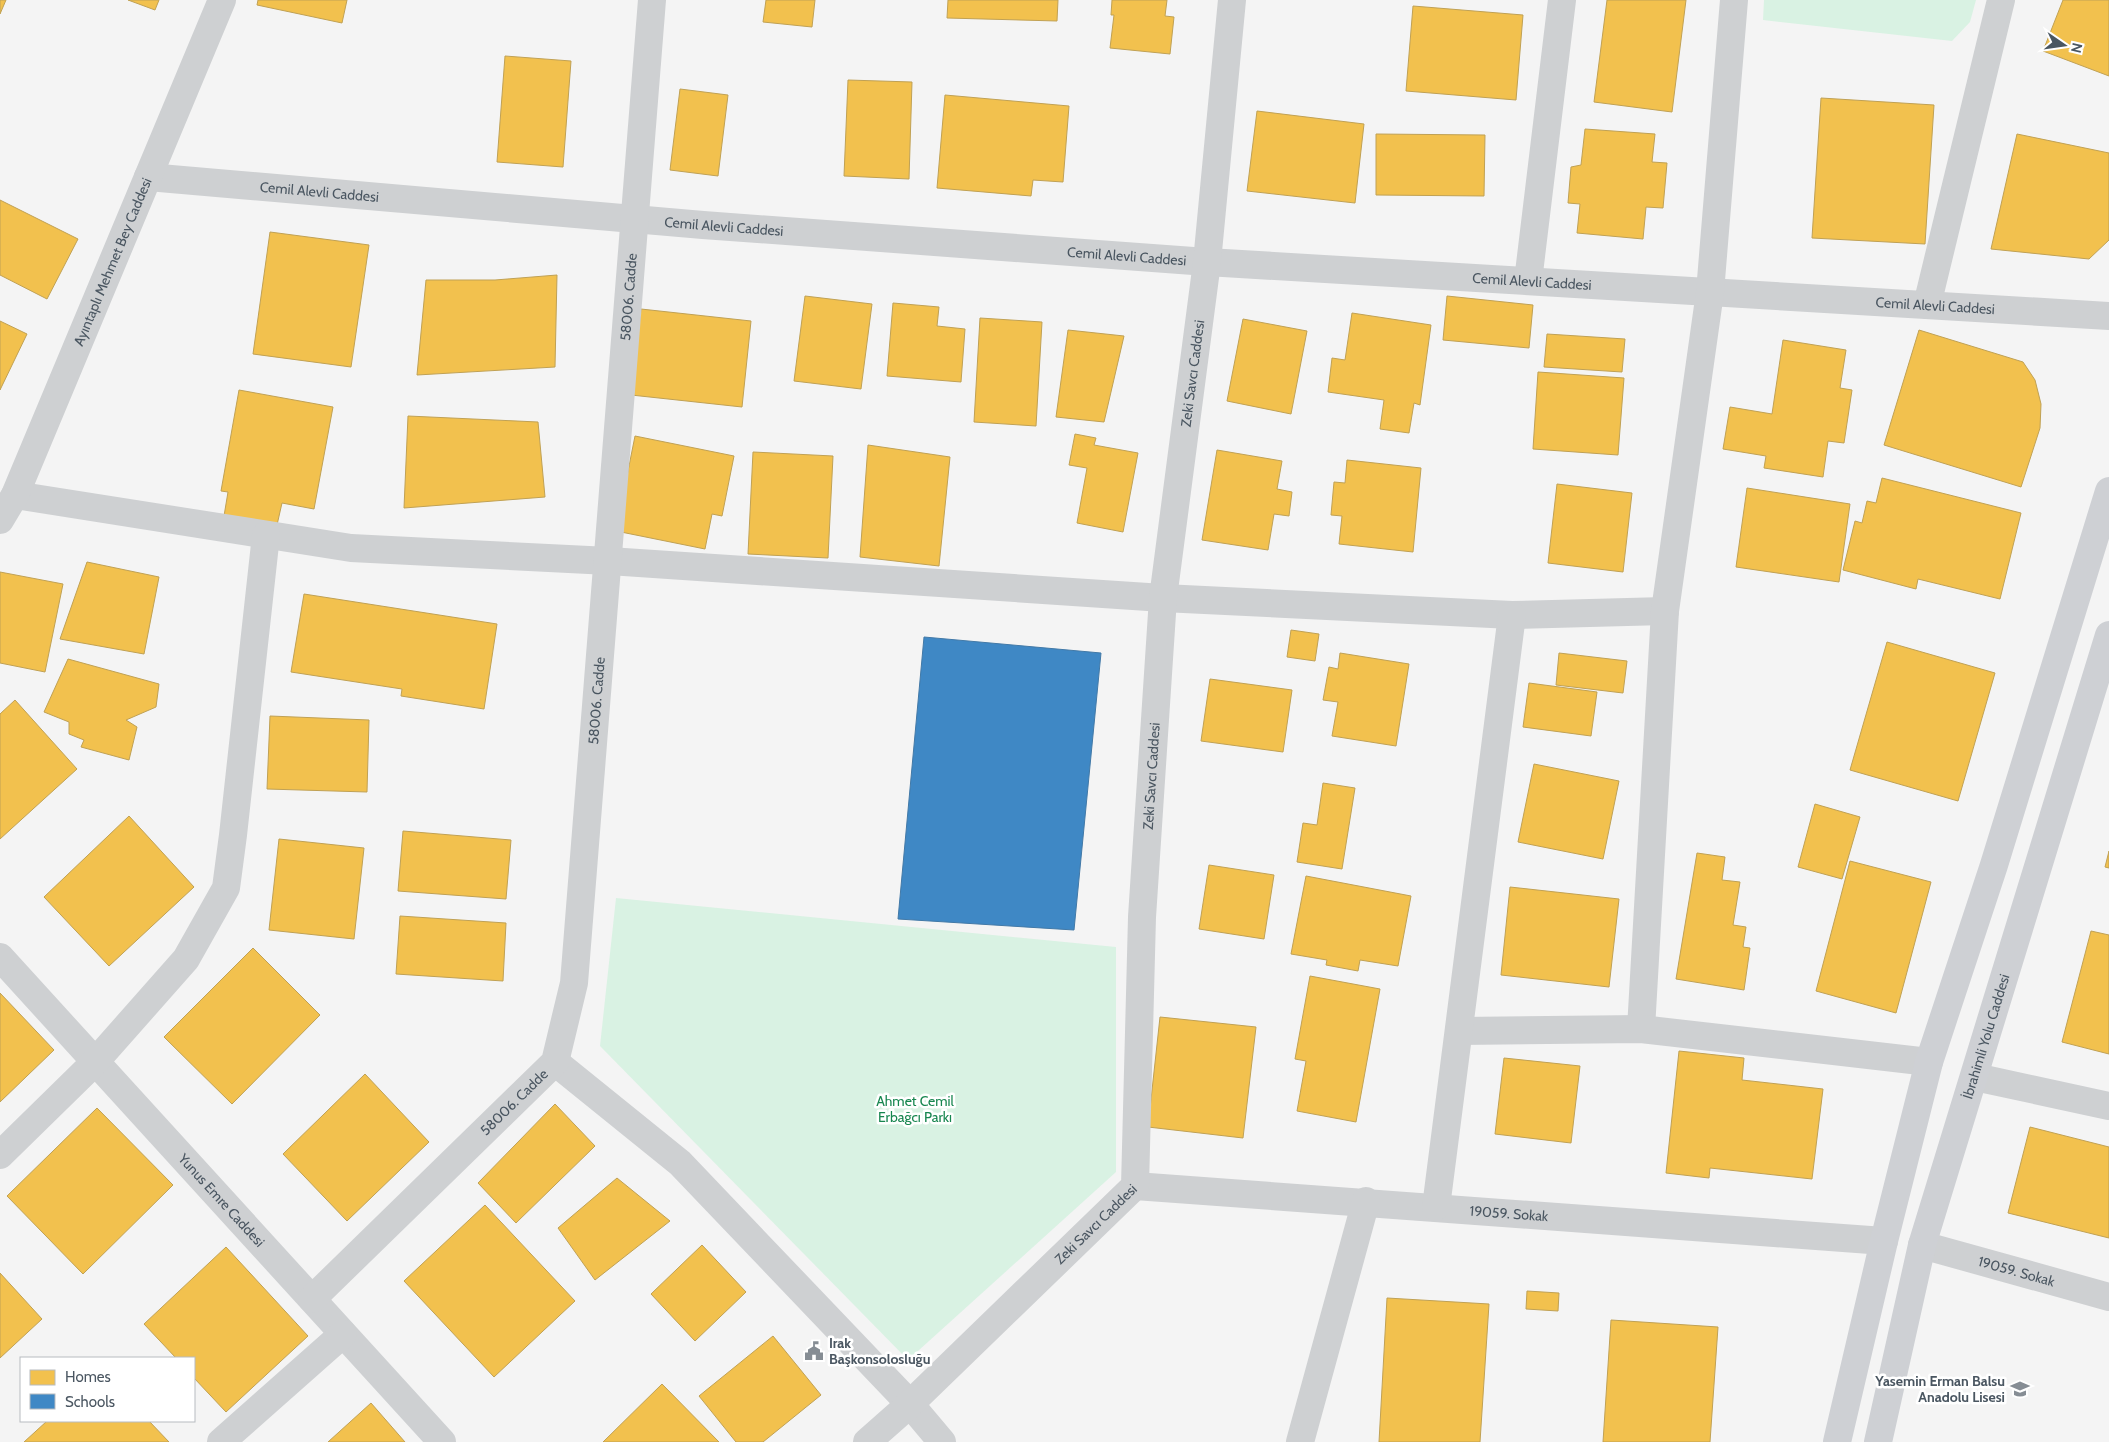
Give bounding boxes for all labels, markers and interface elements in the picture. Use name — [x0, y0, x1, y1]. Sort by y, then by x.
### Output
north arrow — [2039, 20, 2089, 70]
text: N — [2067, 41, 2087, 55]
street label: Ayıntaplı Mehmet Bey Caddesi — [69, 175, 156, 348]
street label: Cemil Alevli Caddesi — [259, 178, 380, 206]
street label: Cemil Alevli Caddesi — [664, 213, 784, 240]
street label: Cemil Alevli Caddesi — [1067, 243, 1187, 269]
street label: 58006. Cadde — [616, 252, 641, 341]
street label: Cemil Alevli Caddesi — [1472, 269, 1592, 294]
street label: Cemil Alevli Caddesi — [1875, 293, 1995, 318]
street label: Zeki Savcı Caddesi — [1177, 319, 1208, 428]
street label: 58006. Cadde — [584, 656, 609, 745]
street label: Zeki Savcı Caddesi — [1139, 722, 1164, 830]
street label: İbrahimli Yolu Caddesi — [1958, 972, 2014, 1101]
street label: 58006. Cadde — [476, 1065, 552, 1139]
park label: Ahmet Cemil Erbağcı Parkı — [876, 1092, 955, 1126]
street label: Yunus Emre Caddesi — [174, 1149, 269, 1251]
street label: Zeki Savcı Caddesi — [1051, 1180, 1141, 1268]
street label: 19059. Sokak — [1469, 1202, 1550, 1225]
street label: 19059. Sokak — [1976, 1252, 2057, 1291]
place label: Irak Başkonsolosluğu — [829, 1334, 930, 1368]
public building icon: Irak Başkonsolosluğu — [803, 1340, 825, 1362]
legend — [20, 1357, 195, 1422]
text: Homes — [65, 1368, 111, 1386]
place label: Yasemin Erman Balsu Anadolu Lisesi — [1874, 1372, 2005, 1406]
school or university icon: Yasemin Erman Balsu Anadolu Lisesi — [2009, 1378, 2031, 1400]
text: Schools — [65, 1393, 115, 1411]

